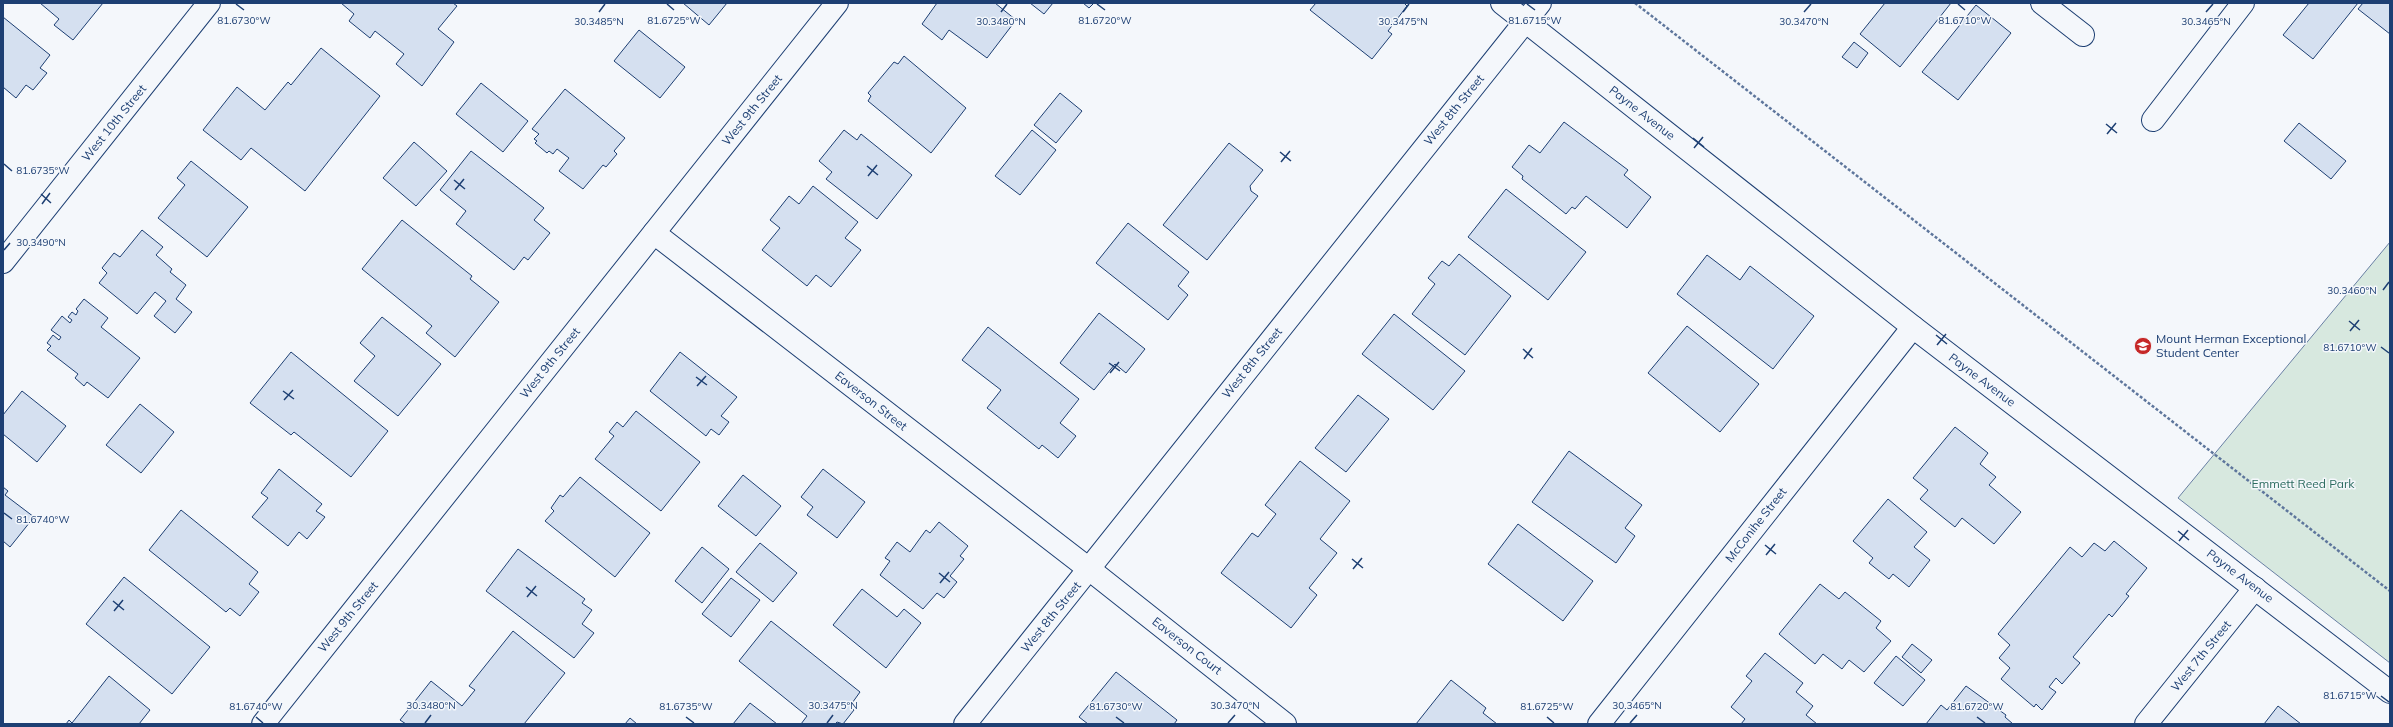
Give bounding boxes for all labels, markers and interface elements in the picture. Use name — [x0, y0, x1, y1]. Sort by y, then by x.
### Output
text: 81.6730°W — [217, 14, 271, 27]
text: 81.6725°W — [647, 14, 701, 27]
text: 81.6720°W — [1078, 14, 1132, 27]
text: 81.6715°W — [1508, 14, 1562, 27]
text: 81.6710°W — [1938, 14, 1992, 27]
text: 30.3485°N — [574, 15, 624, 28]
text: 30.3480°N — [976, 15, 1026, 28]
text: 30.3475°N — [1378, 15, 1428, 28]
text: 30.3470°N — [1779, 15, 1829, 28]
text: 30.3465°N — [2181, 15, 2231, 28]
street label: West 9th Street — [718, 71, 785, 148]
street label: West 8th Street — [1420, 71, 1487, 148]
street label: West 10th Street — [78, 81, 149, 164]
street label: Payne Avenue — [1606, 82, 1678, 143]
text: 81.6735°W — [16, 164, 70, 177]
text: 30.3490°N — [16, 236, 66, 249]
text: 30.3460°N — [2327, 284, 2377, 297]
street label: West 9th Street — [516, 324, 583, 401]
street label: West 8th Street — [1218, 324, 1285, 401]
place label: Mount Herman Exceptional Student Center — [2156, 331, 2306, 360]
school or university icon: Mount Herman Exceptional Student Center — [2133, 336, 2153, 356]
text: 81.6710°W — [2323, 341, 2377, 354]
street label: Payne Avenue — [1946, 350, 2019, 410]
street label: Eaverson Street — [832, 368, 910, 433]
park label: Emmett Reed Park — [2252, 476, 2355, 491]
street label: McConihe Street — [1722, 484, 1789, 565]
text: 81.6740°W — [16, 513, 70, 526]
street label: Payne Avenue — [2204, 546, 2277, 606]
street label: West 9th Street — [314, 578, 381, 655]
street label: West 8th Street — [1017, 578, 1084, 655]
street label: Eaverson Court — [1149, 614, 1225, 678]
street label: West 7th Street — [2167, 617, 2234, 694]
text: 81.6715°W — [2323, 689, 2377, 702]
text: 30.3480°N — [406, 699, 456, 712]
text: 30.3475°N — [808, 699, 858, 712]
text: 30.3470°N — [1210, 699, 1260, 712]
text: 30.3465°N — [1612, 699, 1662, 712]
text: 81.6740°W — [229, 700, 283, 713]
text: 81.6735°W — [659, 700, 713, 713]
text: 81.6730°W — [1089, 700, 1143, 713]
text: 81.6725°W — [1520, 700, 1574, 713]
text: 81.6720°W — [1950, 700, 2004, 713]

